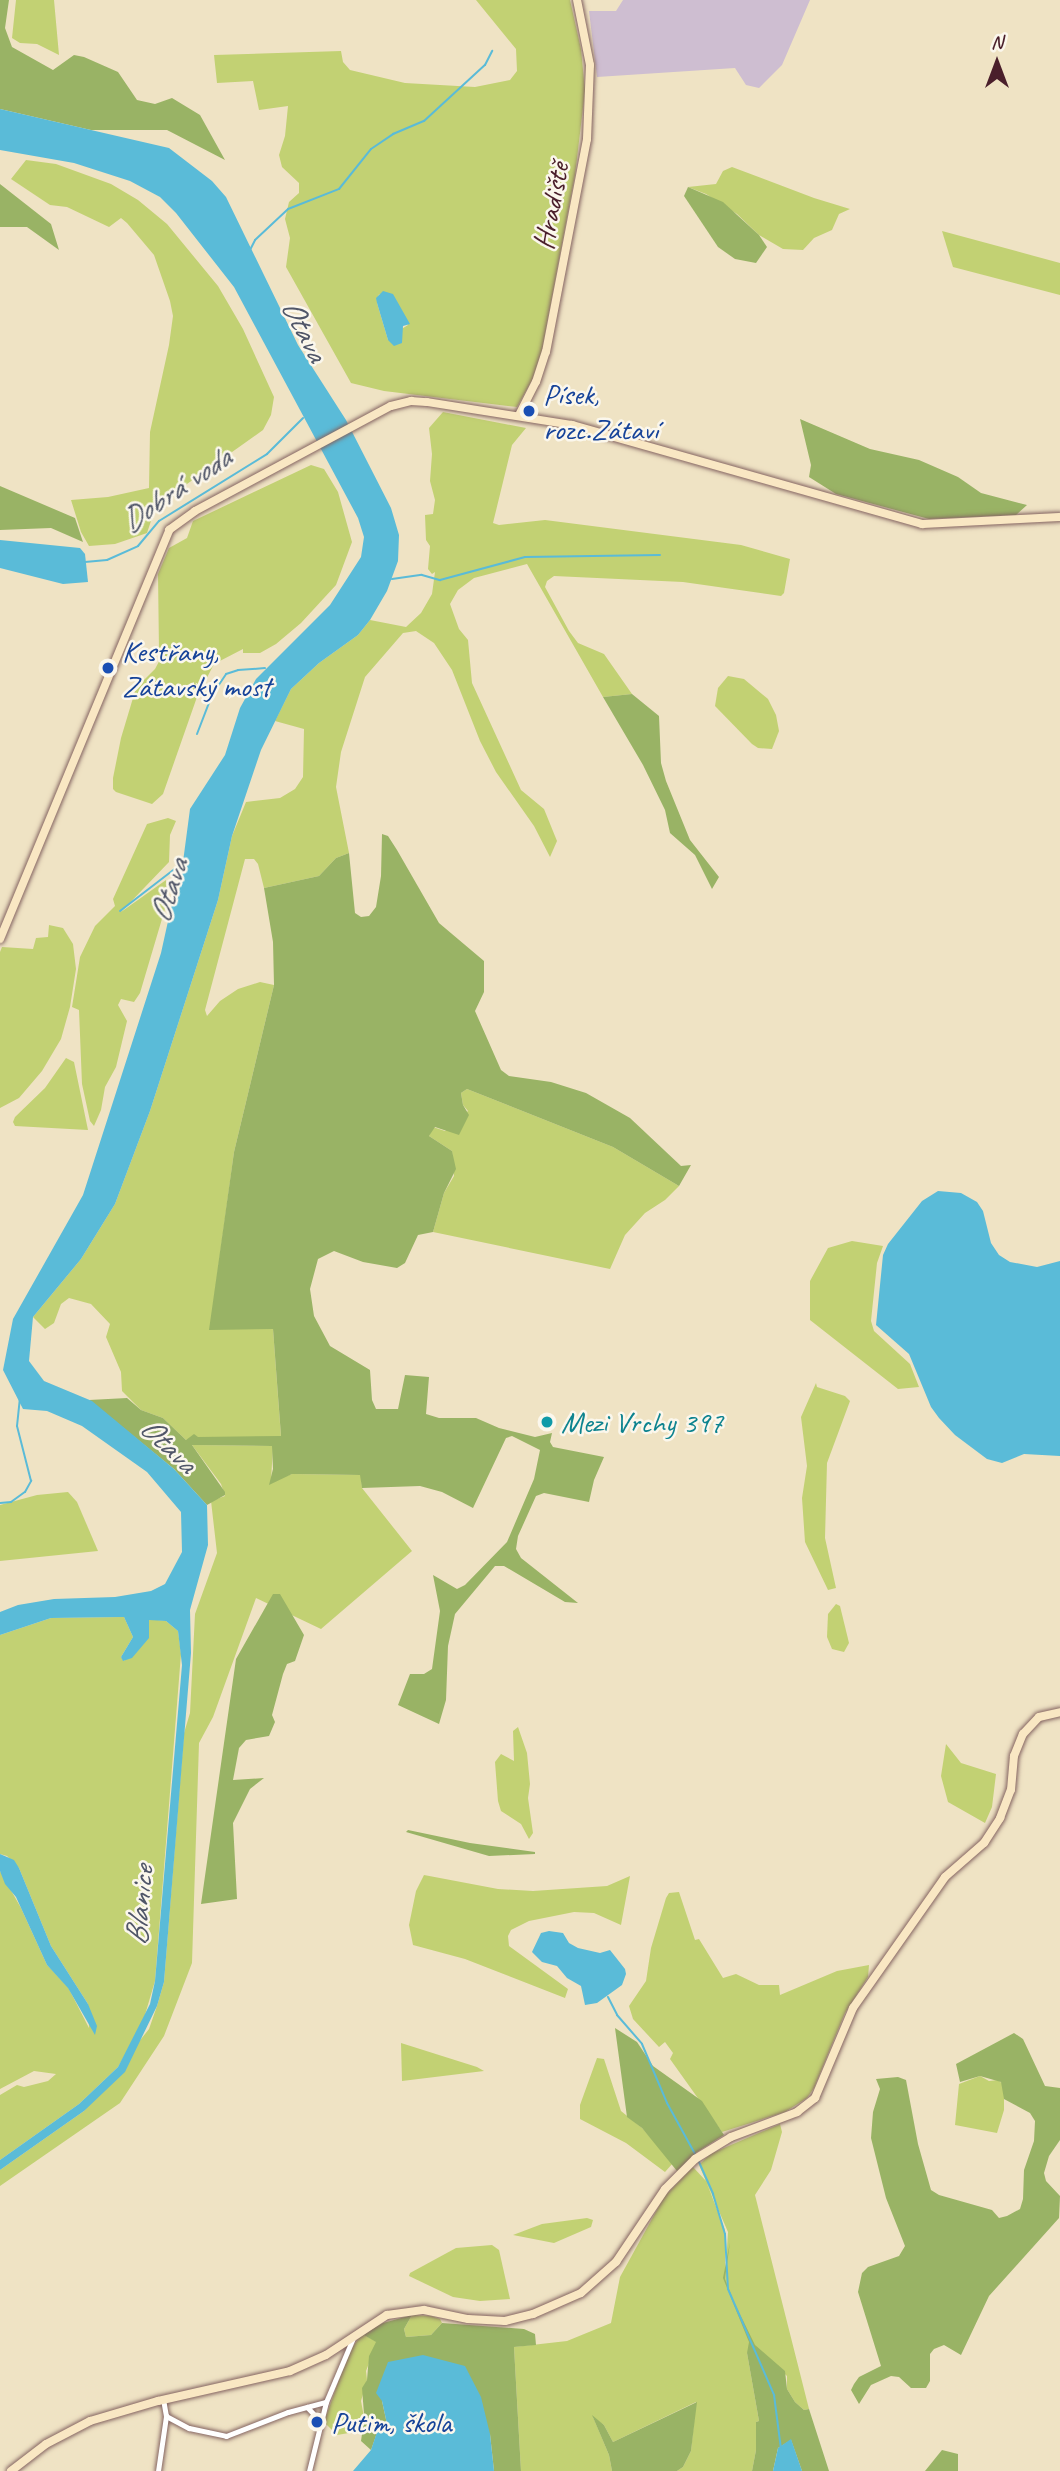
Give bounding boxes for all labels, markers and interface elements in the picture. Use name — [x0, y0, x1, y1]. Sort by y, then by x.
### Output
north arrow — [962, 28, 1032, 98]
text: N — [991, 30, 1003, 54]
street label: Hradiště — [525, 159, 577, 253]
water label: Otava — [272, 293, 336, 367]
place label: Písek, rozc.Zátaví — [543, 376, 658, 446]
marker: Písek, rozc.Zátaví — [521, 403, 537, 419]
water label: Dobrá voda — [114, 439, 238, 541]
place label: Kestřany, Zátavský most — [122, 633, 271, 704]
marker: Kestřany, Zátavský most — [100, 660, 116, 676]
water label: Otava — [141, 854, 197, 928]
place label: Mezi Vrchy 397 — [561, 1404, 722, 1440]
water label: Otava — [131, 1409, 205, 1481]
marker: Mezi Vrchy 397 — [539, 1414, 555, 1430]
water label: Blanice — [117, 1865, 163, 1947]
place label: Putim, škola — [331, 2404, 451, 2440]
marker: Putim, škola — [309, 2414, 325, 2430]

